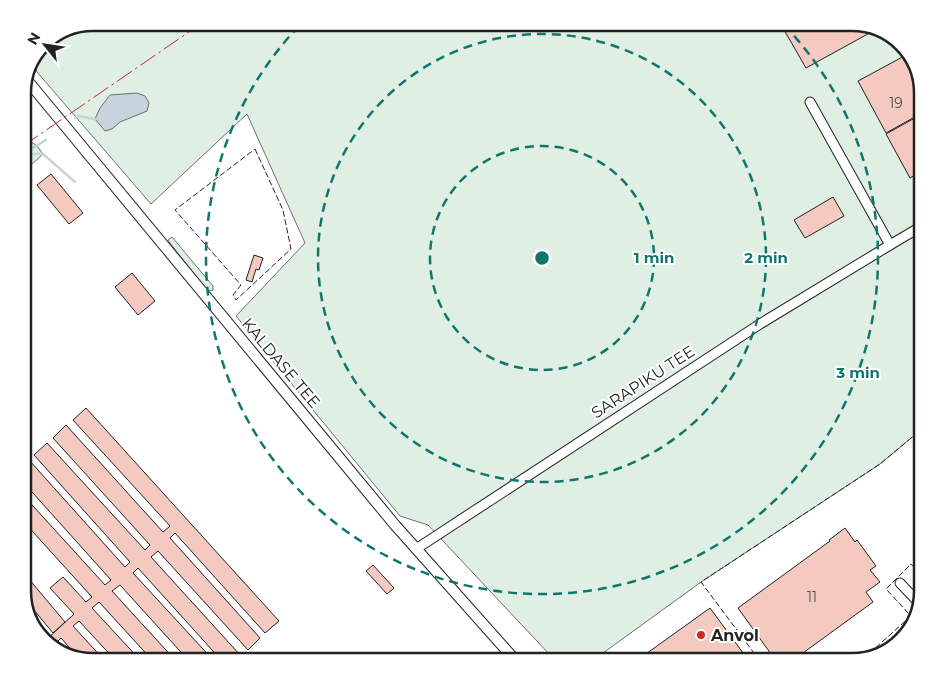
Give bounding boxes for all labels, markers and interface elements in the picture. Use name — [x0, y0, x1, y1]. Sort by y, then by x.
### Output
north arrow — [20, 20, 70, 70]
text: N — [23, 29, 44, 48]
house number: 19 — [889, 94, 903, 112]
text: 1 min — [634, 248, 674, 267]
text: 2 min — [744, 248, 788, 267]
centre of rings — [533, 249, 551, 267]
street label: KALDASE TEE — [238, 314, 324, 412]
street label: SARAPIKU TEE — [588, 342, 698, 422]
text: 3 min — [835, 363, 880, 382]
house number: 11 — [807, 588, 817, 606]
place label: Anvol — [710, 626, 759, 645]
marker: Anvol — [695, 629, 707, 641]

